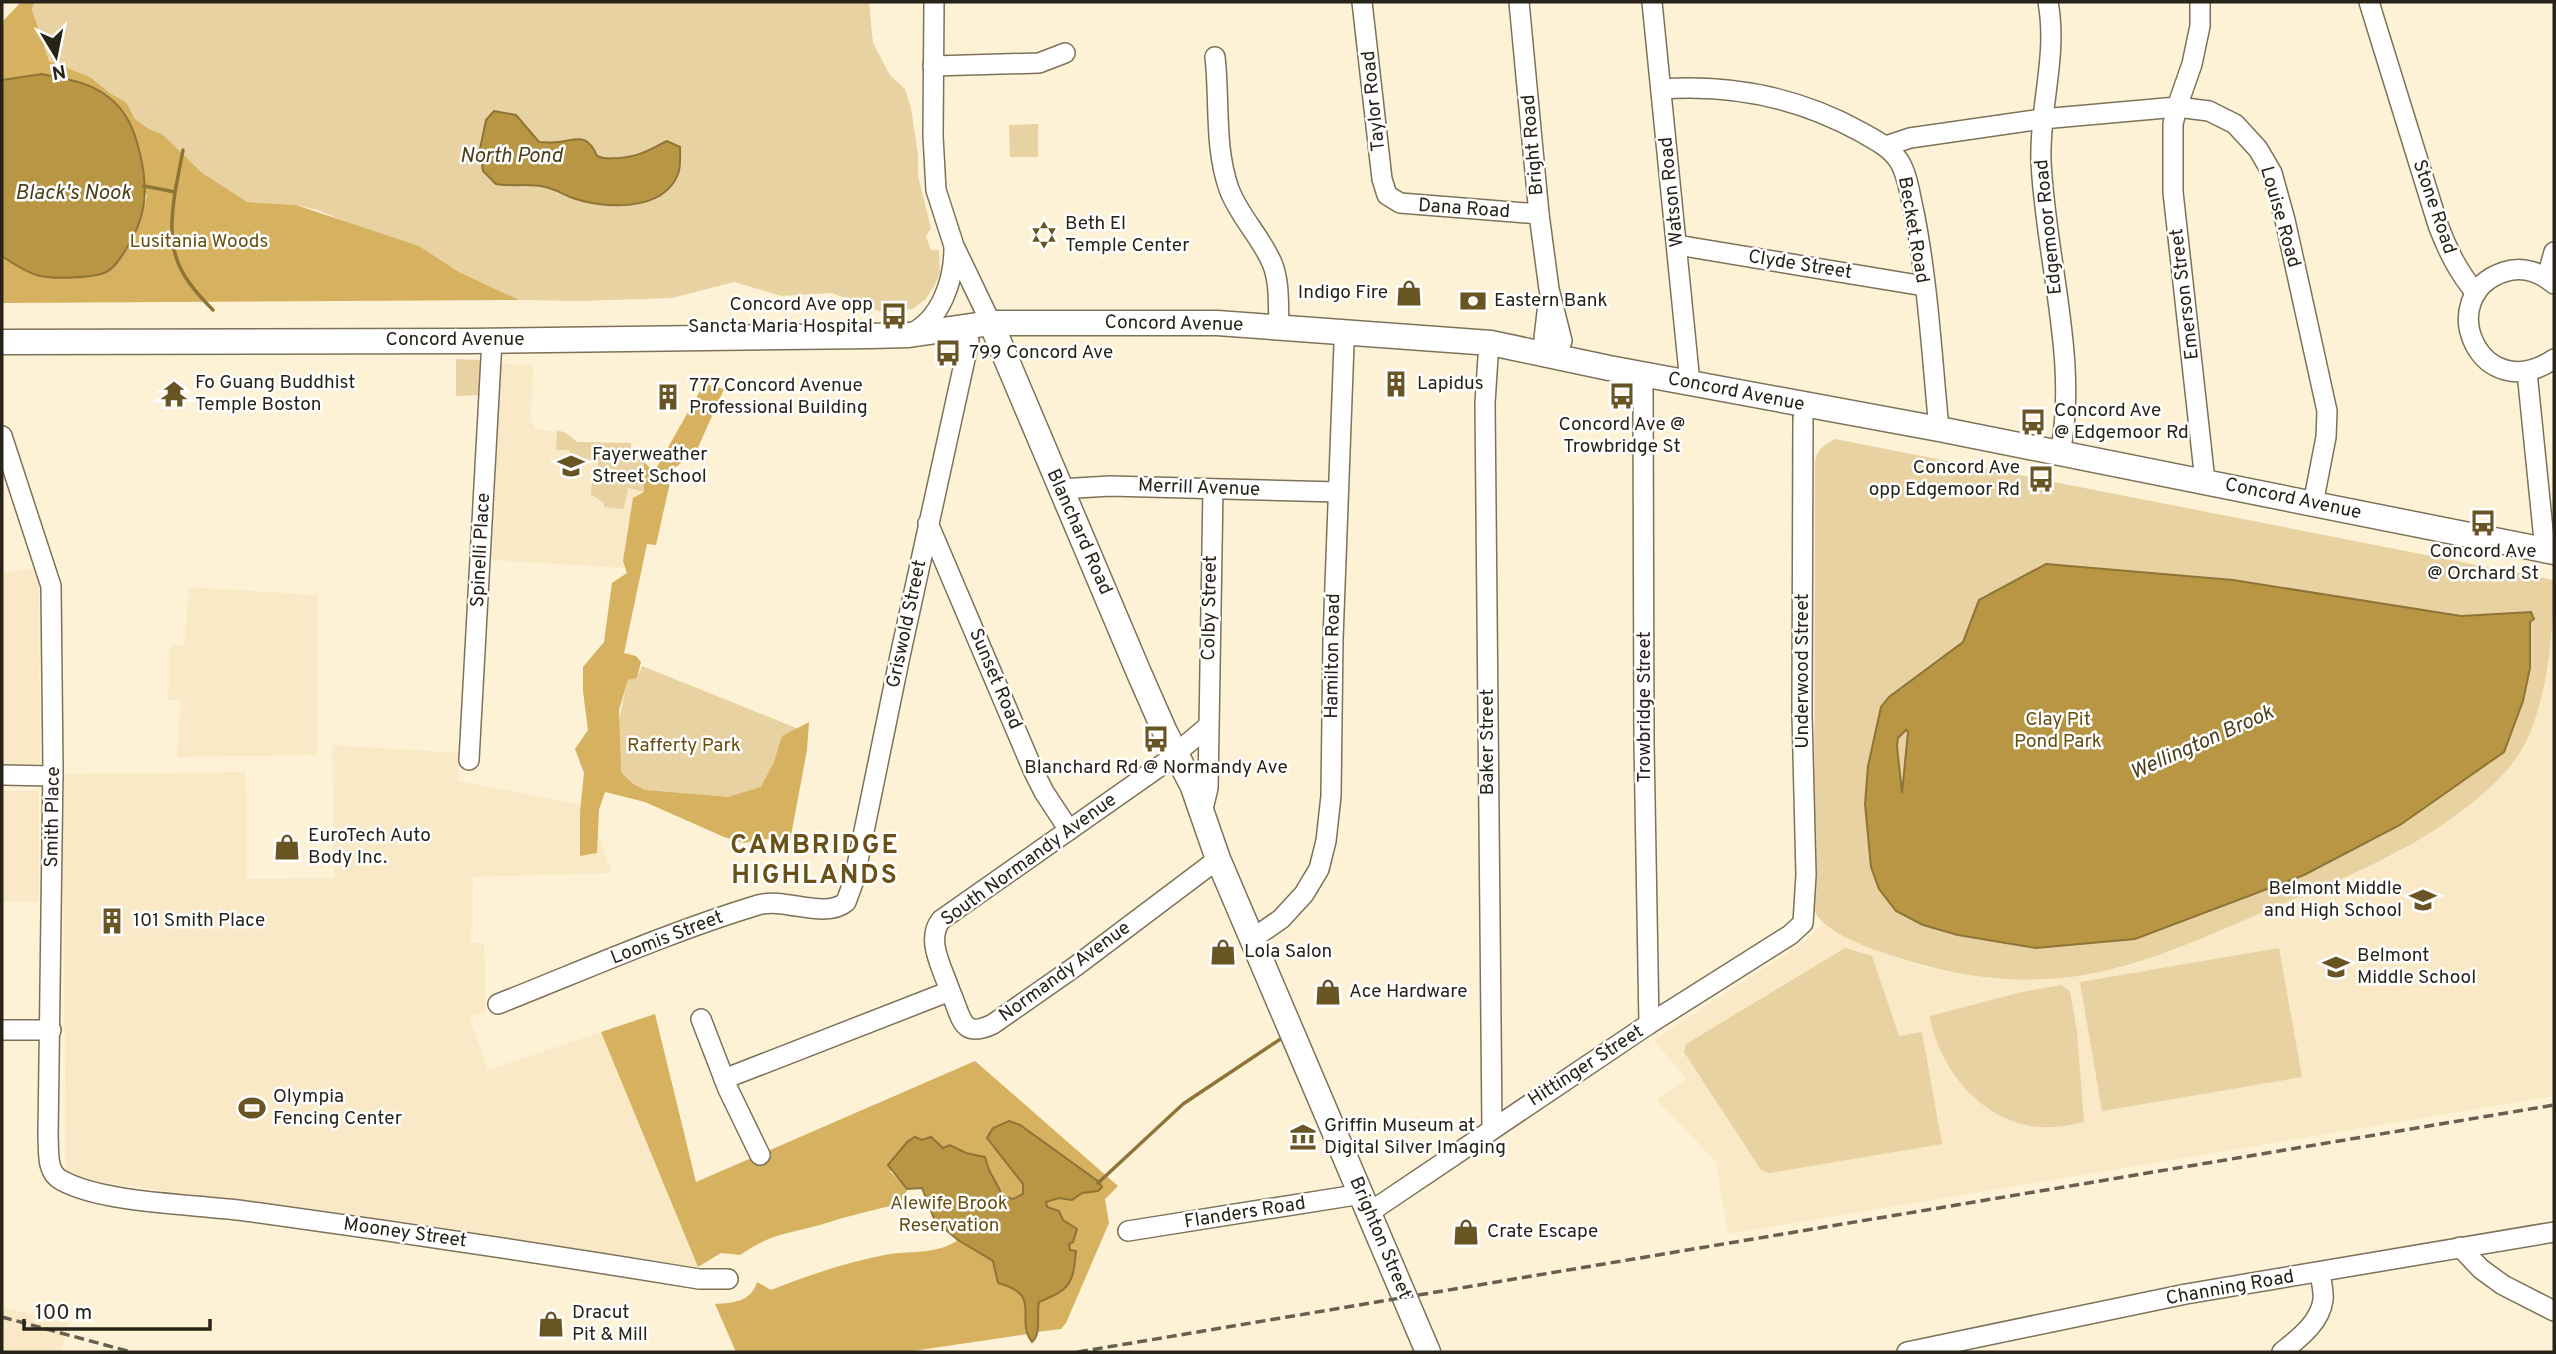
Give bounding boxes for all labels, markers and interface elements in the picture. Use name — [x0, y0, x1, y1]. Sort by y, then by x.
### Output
north arrow — [21, 21, 91, 91]
street label: Taylor Road — [1357, 49, 1391, 153]
text: N — [50, 58, 67, 84]
street label: Bright Road — [1517, 93, 1549, 197]
street label: Watson Road — [1654, 136, 1690, 248]
water label: North Pond — [460, 143, 564, 170]
street label: Stone Road — [2407, 157, 2461, 257]
street label: Edgemoor Road — [2030, 158, 2068, 296]
street label: Louise Road — [2254, 164, 2306, 270]
street label: Becket Road — [1892, 175, 1934, 285]
water label: Black's Nook — [15, 180, 131, 207]
street label: Dana Road — [1417, 194, 1511, 224]
place label: Beth El Temple Center — [1065, 212, 1190, 258]
synagogue icon: Beth El Temple Center — [1029, 220, 1059, 250]
street label: Emerson Street — [2165, 227, 2205, 361]
park label: Lusitania Woods — [130, 230, 268, 254]
street label: Clyde Street — [1746, 245, 1854, 285]
shop icon: Indigo Fire — [1394, 278, 1424, 308]
place label: Indigo Fire — [1298, 281, 1388, 305]
bank icon: Eastern Bank — [1458, 286, 1488, 316]
place label: Eastern Bank — [1494, 289, 1608, 313]
place label: Concord Ave opp Sancta Maria Hospital — [688, 293, 873, 339]
bus stop icon: Concord Ave opp Sancta Maria Hospital — [879, 301, 909, 331]
street label: Concord Avenue — [1104, 311, 1244, 337]
street label: Concord Avenue — [386, 328, 524, 352]
bus stop icon: 799 Concord Ave — [933, 338, 963, 368]
place label: 799 Concord Ave — [969, 341, 1113, 365]
street label: Concord Avenue — [1666, 367, 1806, 417]
building icon: Lapidus — [1381, 369, 1411, 399]
place label: Fo Guang Buddhist Temple Boston — [195, 371, 355, 417]
place label: Lapidus — [1417, 372, 1484, 396]
place label: 777 Concord Avenue Professional Building — [689, 374, 868, 420]
temple icon: Fo Guang Buddhist Temple Boston — [159, 379, 189, 409]
bus stop icon: Concord Ave @ Trowbridge St — [1607, 381, 1637, 411]
building icon: 777 Concord Avenue Professional Building — [653, 382, 683, 412]
place label: Concord Ave @ Edgemoor Rd — [2054, 399, 2189, 445]
bus stop icon: Concord Ave @ Edgemoor Rd — [2018, 407, 2048, 437]
place label: Concord Ave @ Trowbridge St — [1559, 413, 1685, 459]
place label: Fayerweather Street School — [592, 443, 708, 489]
school or university icon: Fayerweather Street School — [556, 451, 586, 481]
place label: Concord Ave opp Edgemoor Rd — [1869, 456, 2020, 502]
bus stop icon: Concord Ave opp Edgemoor Rd — [2026, 464, 2056, 494]
street label: Blanchard Road — [1041, 465, 1117, 599]
street label: Concord Avenue — [2223, 473, 2363, 525]
street label: Merrill Avenue — [1137, 474, 1261, 502]
street label: Spinelli Place — [466, 492, 496, 608]
bus stop icon: Concord Ave @ Orchard St — [2468, 508, 2498, 538]
place label: Concord Ave @ Orchard St — [2427, 540, 2539, 586]
street label: Colby Street — [1197, 555, 1223, 661]
street label: Griswold Street — [882, 558, 932, 690]
street label: Hamilton Road — [1320, 593, 1346, 719]
street label: Underwood Street — [1791, 593, 1815, 749]
street label: Sunset Road — [963, 625, 1027, 733]
street label: Trowbridge Street — [1633, 631, 1657, 783]
street label: Baker Street — [1476, 689, 1500, 795]
water label: Wellington Brook — [2126, 699, 2278, 787]
park label: Clay Pit Pond Park — [2014, 708, 2102, 754]
bus stop icon: Blanchard Rd @ Normandy Ave — [1141, 724, 1171, 754]
park label: Rafferty Park — [627, 734, 741, 758]
place label: Blanchard Rd @ Normandy Ave — [1024, 756, 1288, 780]
street label: Smith Place — [40, 766, 66, 868]
street label: South Normandy Avenue — [937, 788, 1121, 932]
place label: EuroTech Auto Body Inc. — [308, 824, 431, 870]
district label: CAMBRIDGE HIGHLANDS — [730, 830, 900, 893]
shop icon: EuroTech Auto Body Inc. — [272, 832, 302, 862]
place label: Belmont Middle and High School — [2264, 877, 2402, 923]
school or university icon: Belmont Middle and High School — [2408, 885, 2438, 915]
building icon: 101 Smith Place — [97, 906, 127, 936]
street label: Loomis Street — [607, 906, 727, 970]
place label: 101 Smith Place — [133, 909, 265, 933]
street label: Normandy Avenue — [995, 916, 1135, 1028]
shop icon: Lola Salon — [1208, 937, 1238, 967]
place label: Lola Salon — [1244, 940, 1332, 964]
place label: Belmont Middle School — [2357, 944, 2476, 990]
school or university icon: Belmont Middle School — [2321, 952, 2351, 982]
shop icon: Ace Hardware — [1313, 977, 1343, 1007]
place label: Ace Hardware — [1349, 980, 1467, 1004]
street label: Hittinger Street — [1524, 1020, 1648, 1112]
place label: Olympia Fencing Center — [273, 1085, 403, 1131]
sports icon: Olympia Fencing Center — [237, 1093, 267, 1123]
place label: Griffin Museum at Digital Silver Imaging — [1324, 1114, 1506, 1160]
museum icon: Griffin Museum at Digital Silver Imaging — [1288, 1122, 1318, 1152]
street label: Brighton Street — [1343, 1173, 1417, 1303]
park label: Alewife Brook Reservation — [890, 1192, 1008, 1238]
street label: Flanders Road — [1183, 1192, 1307, 1234]
street label: Mooney Street — [342, 1212, 468, 1254]
shop icon: Crate Escape — [1451, 1217, 1481, 1247]
place label: Crate Escape — [1487, 1220, 1598, 1244]
street label: Channing Road — [2164, 1265, 2296, 1311]
scale bar — [24, 1288, 210, 1332]
text: 100 m — [35, 1300, 92, 1327]
place label: Dracut Pit & Mill — [572, 1301, 648, 1347]
shop icon: Dracut Pit & Mill — [536, 1309, 566, 1339]

